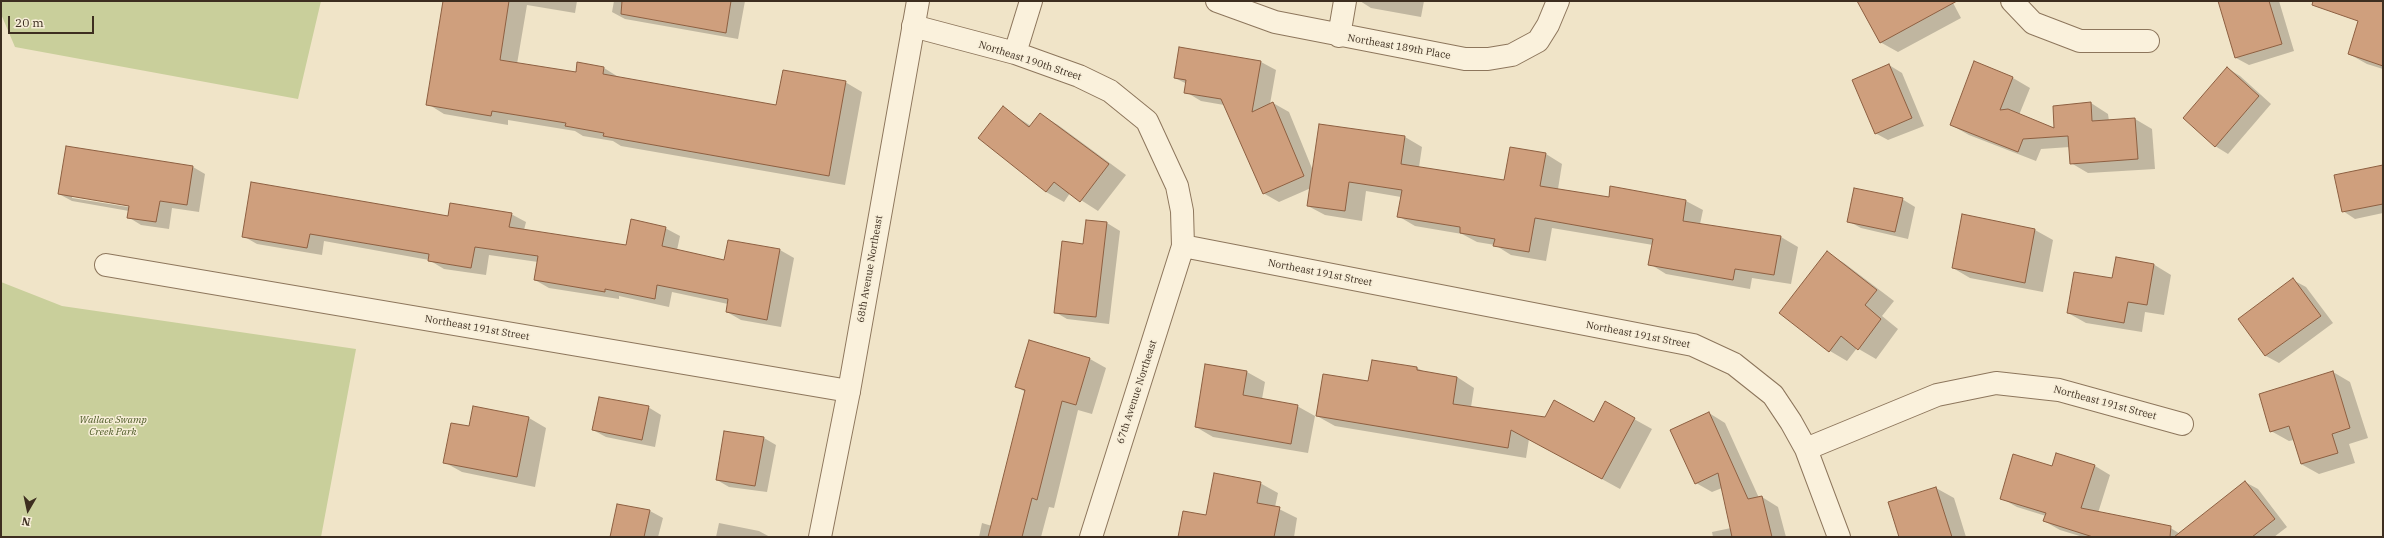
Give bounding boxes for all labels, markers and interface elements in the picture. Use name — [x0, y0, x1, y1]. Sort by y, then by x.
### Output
scale bar — [10, 8, 96, 34]
text: 20 m — [15, 15, 44, 30]
street label: Northeast 189th Place — [1347, 32, 1451, 62]
street label: Northeast 190th Street — [977, 39, 1083, 83]
street label: 68th Avenue Northeast — [855, 215, 885, 323]
street label: Northeast 191st Street — [1267, 257, 1373, 289]
street label: Northeast 191st Street — [424, 313, 530, 343]
street label: Northeast 191st Street — [1585, 319, 1691, 351]
street label: 67th Avenue Northeast — [1115, 339, 1159, 445]
street label: Northeast 191st Street — [2052, 383, 2158, 423]
park label: Wallace Swamp Creek Park — [79, 414, 147, 438]
north arrow — [8, 490, 48, 530]
text: N — [21, 514, 32, 529]

